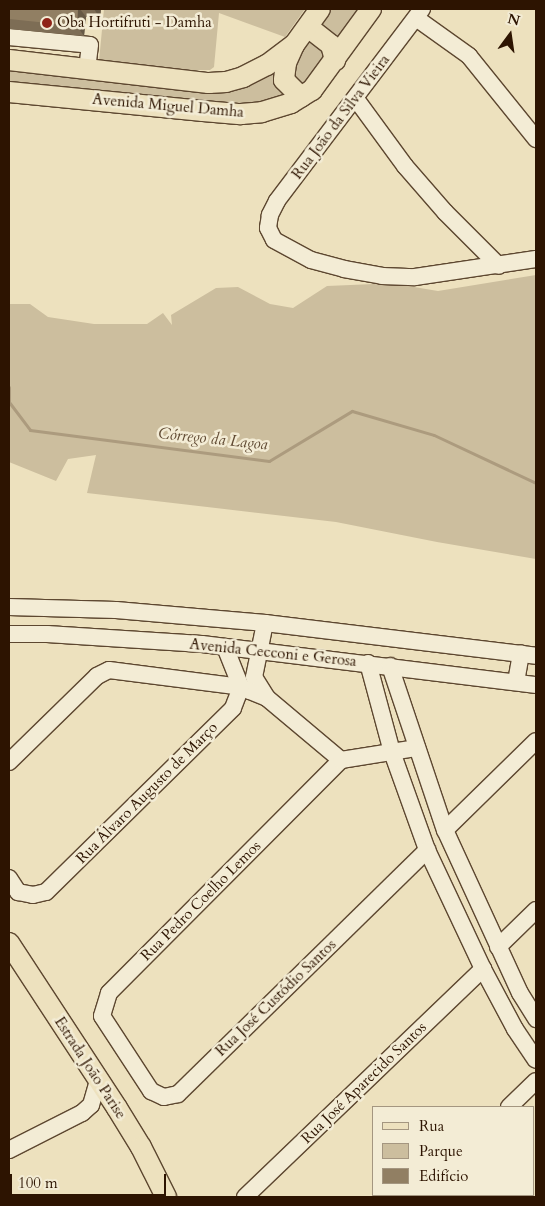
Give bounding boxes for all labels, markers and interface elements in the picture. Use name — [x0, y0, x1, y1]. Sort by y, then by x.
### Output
text: N — [506, 9, 522, 31]
north arrow — [485, 10, 535, 60]
place label: Oba Hortifruti - Damha — [57, 14, 212, 32]
marker: Oba Hortifruti - Damha — [41, 17, 53, 29]
street label: Rua João da Silva Vieira — [288, 51, 394, 183]
street label: Avenida Miguel Damha — [91, 90, 245, 122]
water label: Córrego da Lagoa — [157, 424, 269, 454]
street label: Avenida Cecconi e Gerosa — [189, 635, 357, 671]
street label: Rua Álvaro Augusto de Março — [73, 719, 221, 867]
street label: Rua Pedro Coelho Lemos — [137, 837, 265, 965]
street label: Rua José Custódio Santos — [212, 936, 340, 1060]
street label: Estrada João Parise — [50, 1014, 130, 1122]
street label: Rua José Aparecido Santos — [298, 1018, 430, 1148]
legend — [372, 1106, 535, 1196]
text: Parque — [419, 1141, 463, 1161]
scale bar — [12, 1164, 169, 1196]
text: Edifício — [419, 1166, 468, 1186]
text: 100 m — [18, 1173, 58, 1193]

